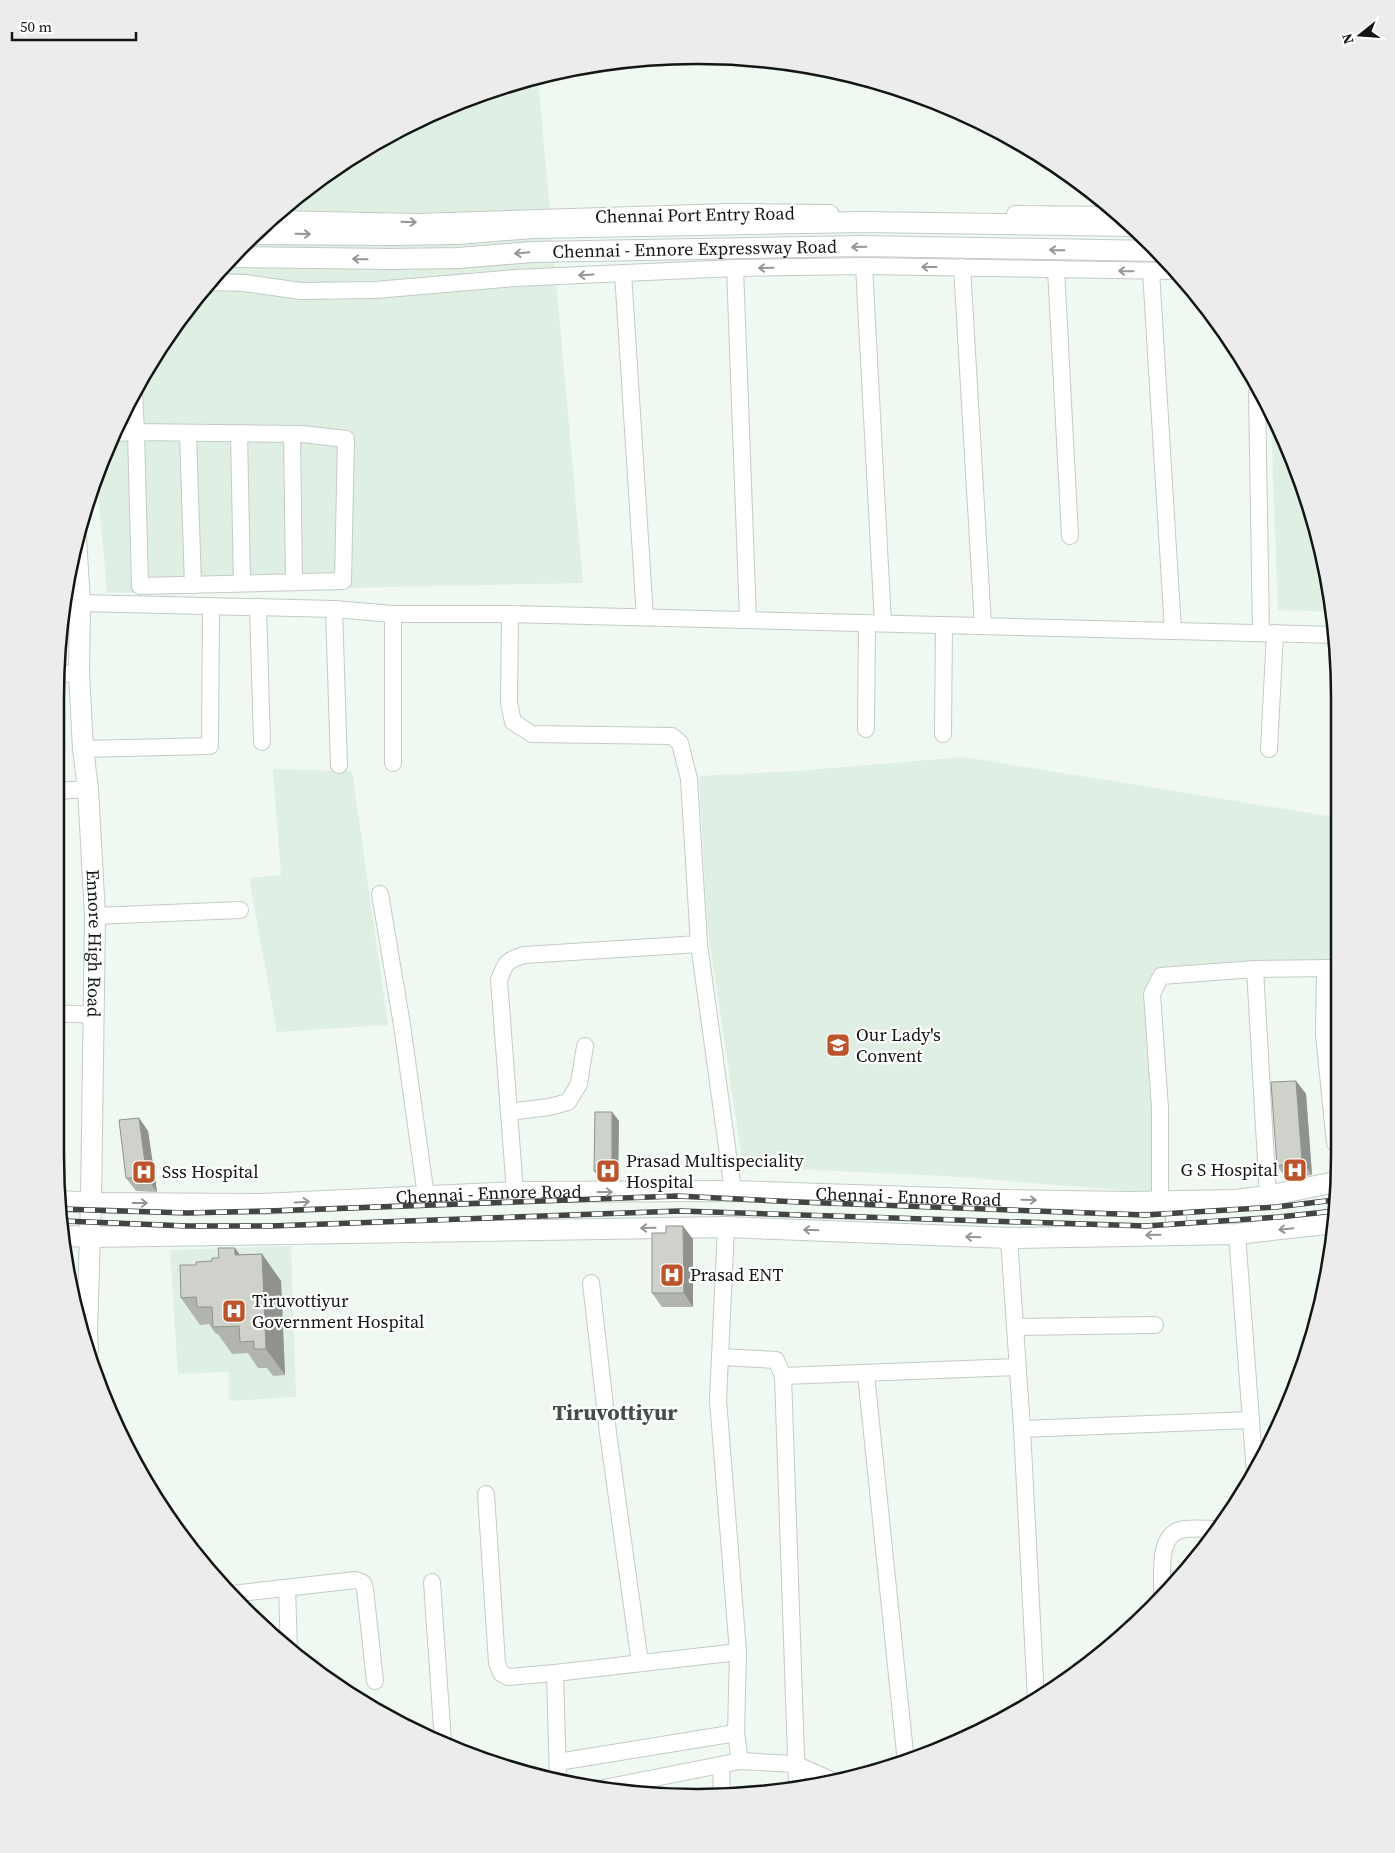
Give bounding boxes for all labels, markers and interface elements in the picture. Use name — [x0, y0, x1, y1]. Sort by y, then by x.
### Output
scale bar — [12, 10, 136, 42]
north arrow — [1335, 10, 1385, 60]
text: 50 m — [20, 16, 52, 37]
text: N — [1337, 31, 1359, 47]
street label: Chennai Port Entry Road — [595, 200, 795, 229]
one-way arrow — [400, 217, 417, 227]
one-way arrow — [295, 229, 311, 239]
street label: Chennai - Ennore Expressway Road — [552, 233, 837, 264]
one-way arrow — [851, 242, 867, 251]
one-way arrow — [1049, 245, 1065, 254]
one-way arrow — [514, 248, 530, 258]
one-way arrow — [352, 254, 368, 264]
one-way arrow — [921, 262, 938, 272]
one-way arrow — [759, 263, 775, 273]
one-way arrow — [1118, 266, 1134, 276]
one-way arrow — [579, 270, 595, 280]
street label: Ennore High Road — [80, 869, 108, 1017]
place label: Our Lady's Convent — [856, 1022, 941, 1068]
school or university icon: Our Lady's Convent — [825, 1032, 851, 1058]
place label: Prasad Multispeciality Hospital — [626, 1148, 804, 1194]
place label: G S Hospital — [1181, 1157, 1278, 1182]
hospital icon: G S Hospital — [1282, 1157, 1308, 1183]
hospital icon: Prasad Multispeciality Hospital — [595, 1158, 621, 1184]
hospital icon: Sss Hospital — [131, 1159, 157, 1185]
place label: Sss Hospital — [162, 1159, 259, 1184]
street label: Chennai - Ennore Road — [395, 1179, 582, 1210]
street label: Chennai - Ennore Road — [815, 1181, 1002, 1212]
one-way arrow — [596, 1187, 612, 1197]
one-way arrow — [1021, 1196, 1037, 1205]
one-way arrow — [294, 1197, 310, 1206]
one-way arrow — [132, 1198, 148, 1208]
one-way arrow — [641, 1223, 657, 1233]
one-way arrow — [1278, 1224, 1294, 1234]
one-way arrow — [803, 1226, 819, 1235]
one-way arrow — [1145, 1231, 1161, 1240]
one-way arrow — [965, 1232, 981, 1241]
hospital icon: Prasad ENT — [659, 1262, 685, 1288]
place label: Prasad ENT — [690, 1262, 783, 1287]
place label: Tiruvottiyur Government Hospital — [252, 1288, 424, 1334]
hospital icon: Tiruvottiyur Government Hospital — [221, 1298, 247, 1324]
district label: Tiruvottiyur — [552, 1397, 678, 1427]

